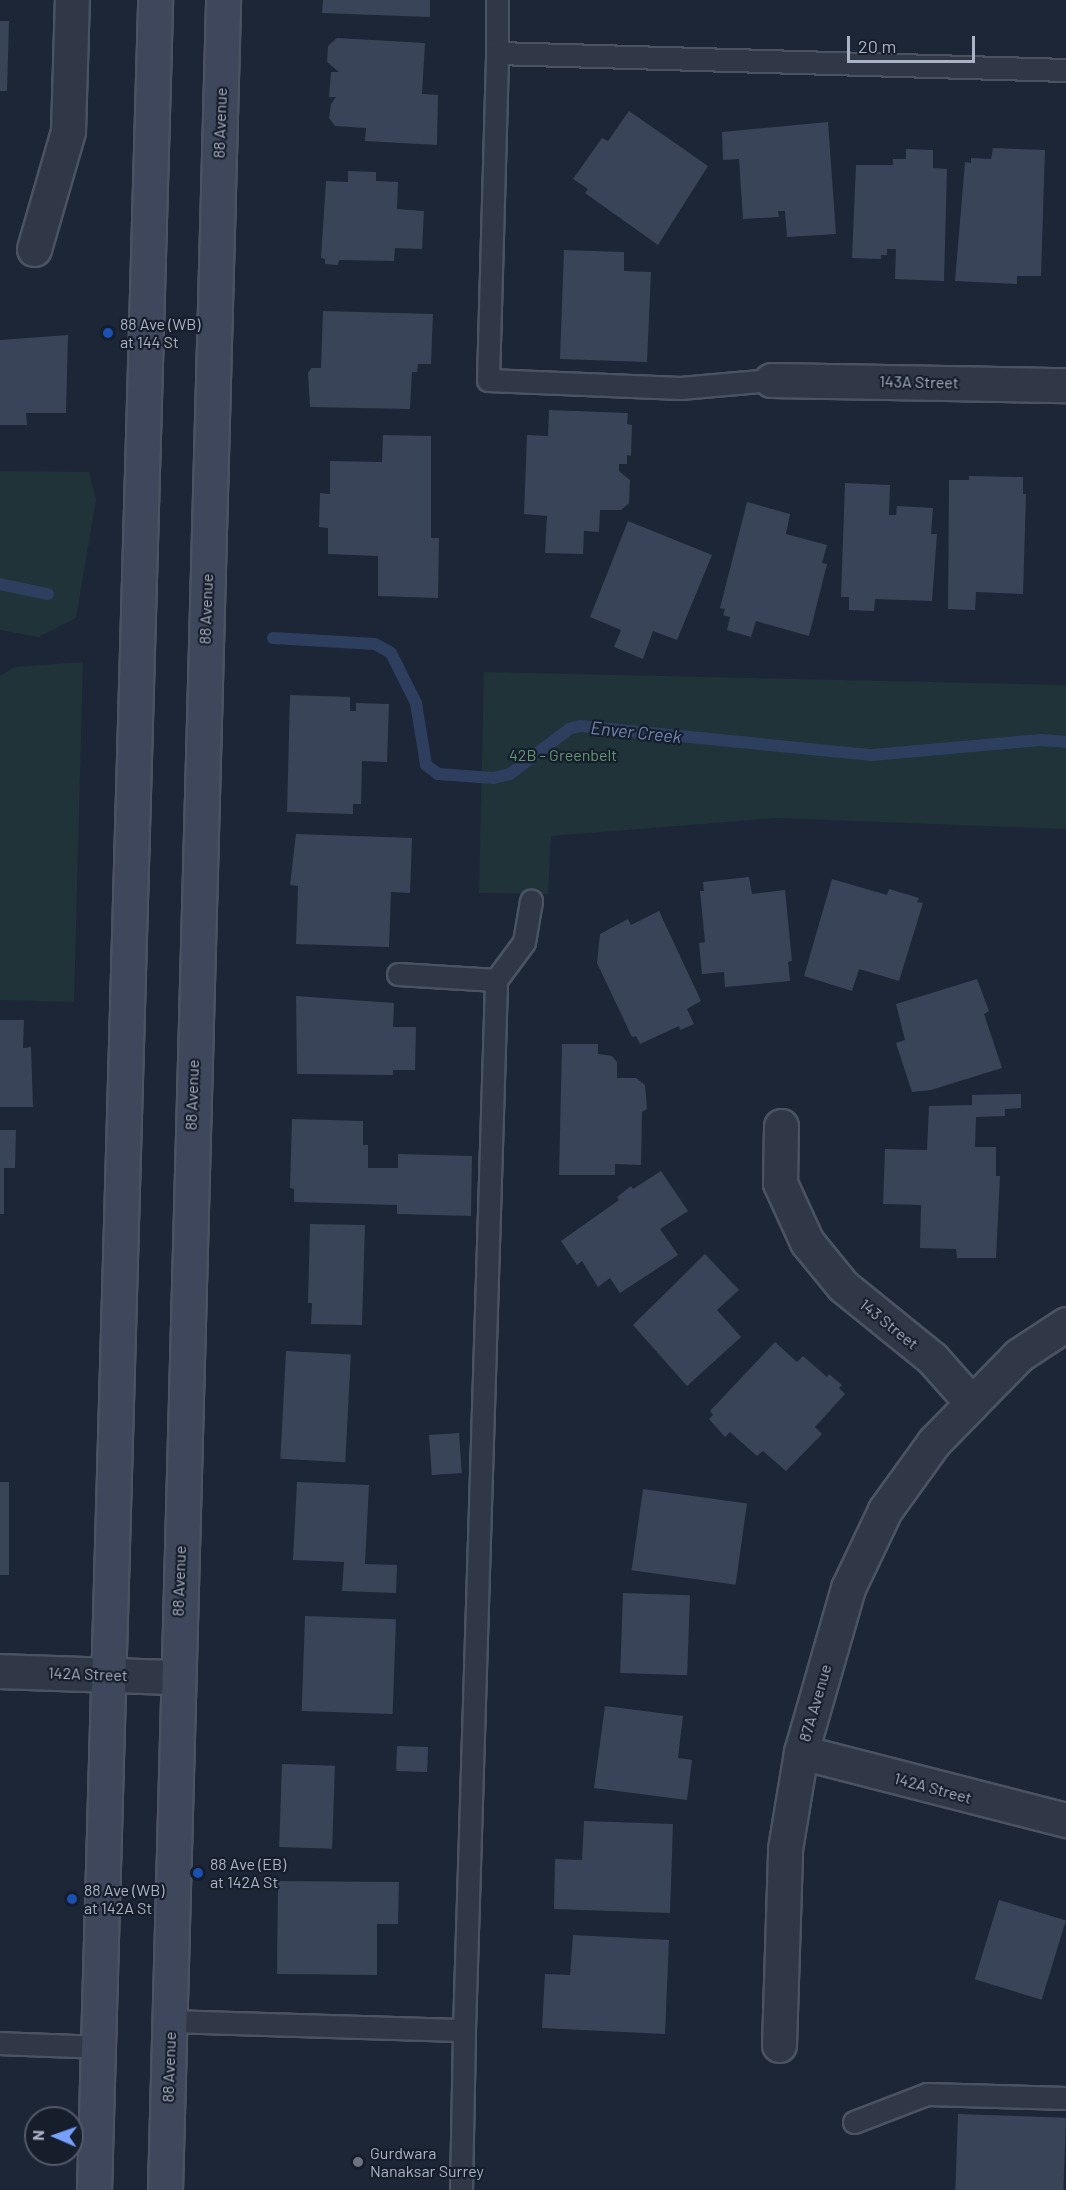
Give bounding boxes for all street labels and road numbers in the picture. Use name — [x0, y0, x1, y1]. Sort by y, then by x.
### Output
street label: 88 Avenue — [209, 87, 231, 159]
street label: 143A Street — [879, 372, 959, 392]
street label: 88 Avenue — [195, 573, 217, 645]
street label: 88 Avenue — [181, 1059, 203, 1131]
street label: 143 Street — [856, 1295, 922, 1353]
street label: 88 Avenue — [168, 1545, 190, 1617]
street label: 87A Avenue — [795, 1662, 835, 1744]
street label: 142A Street — [48, 1663, 128, 1685]
street label: 142A Street — [892, 1768, 974, 1808]
street label: 88 Avenue — [158, 2031, 180, 2103]

